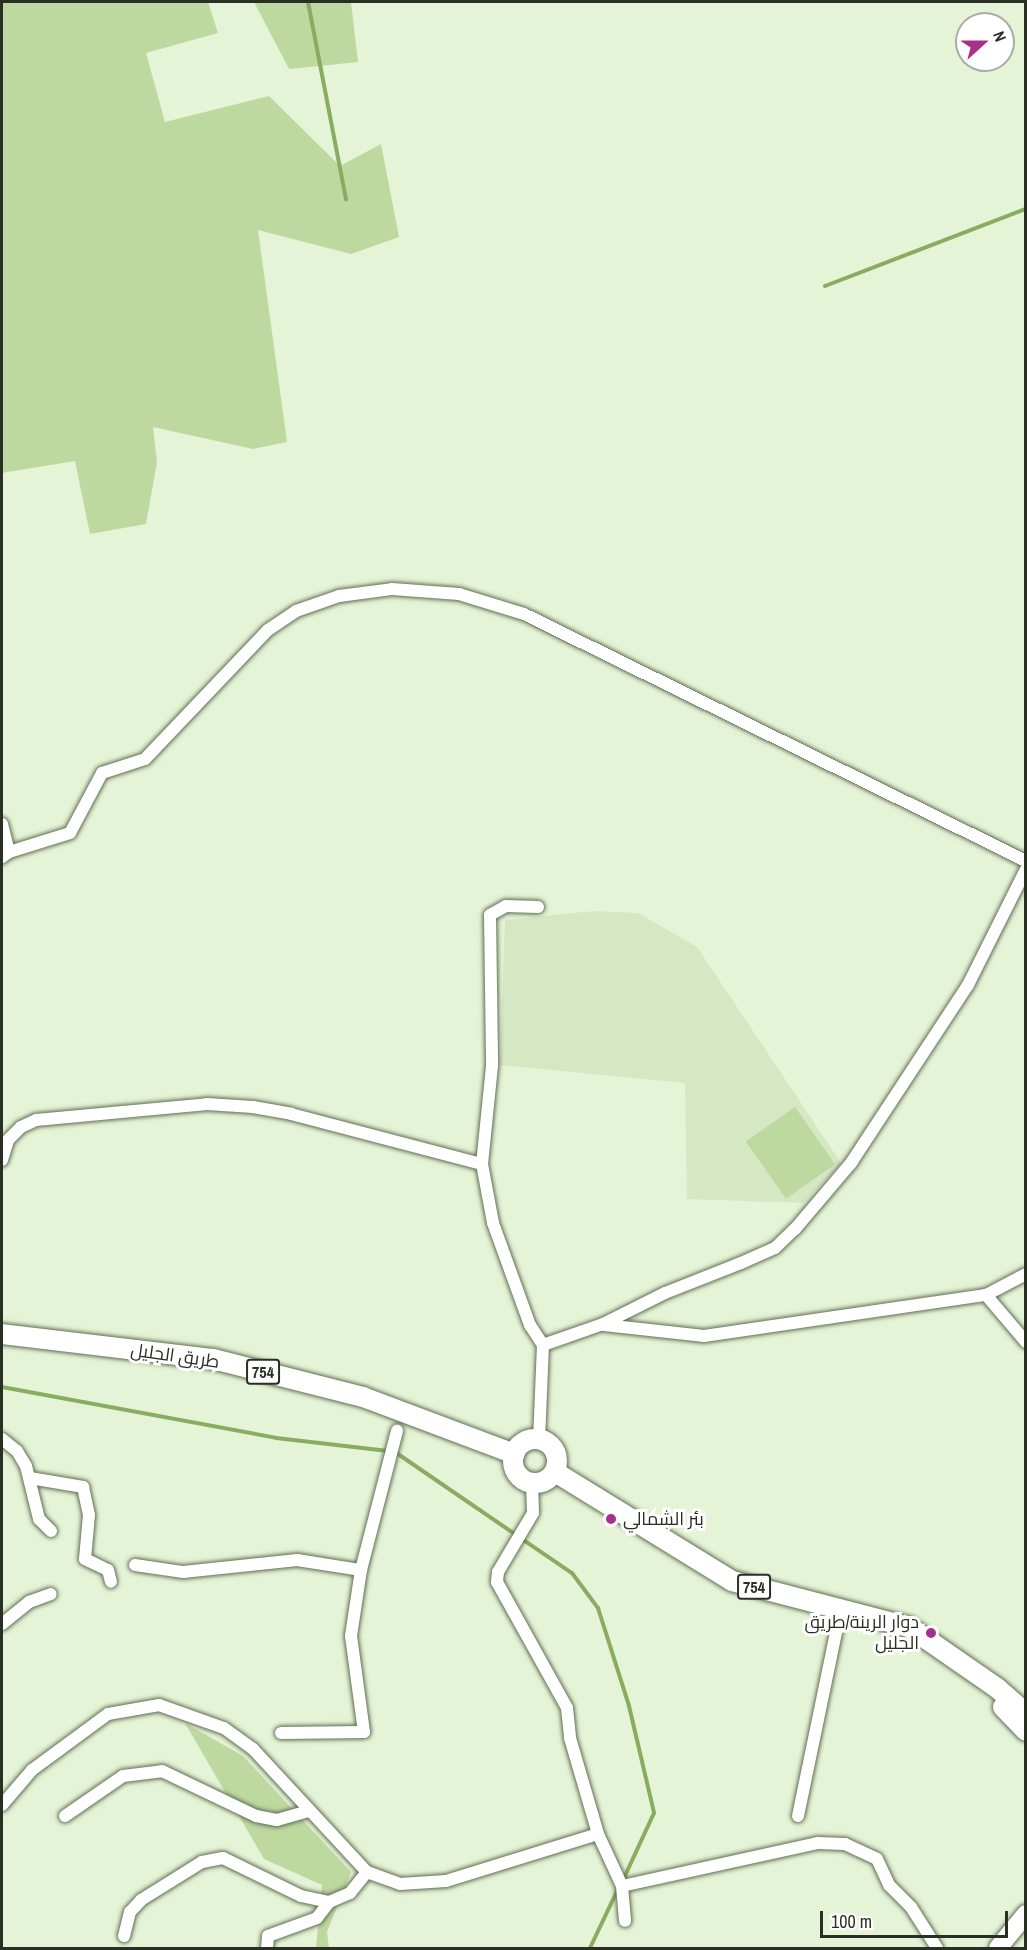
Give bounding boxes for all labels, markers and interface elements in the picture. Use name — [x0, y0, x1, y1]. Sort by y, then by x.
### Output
north arrow — [955, 12, 1015, 72]
text: N — [988, 28, 1012, 45]
street label: طريق الجليل — [129, 1339, 221, 1373]
road number: 754 — [245, 1359, 281, 1385]
place label: بئر الشمالي — [623, 1508, 704, 1530]
marker: بئر الشمالي — [604, 1512, 618, 1526]
road number: 754 — [736, 1574, 772, 1600]
place label: دوار الرينة/طريق الجليل — [804, 1612, 919, 1654]
marker: دوار الرينة/طريق الجليل — [924, 1626, 938, 1640]
scale bar — [823, 1899, 1010, 1937]
text: 100 m — [831, 1909, 872, 1934]

